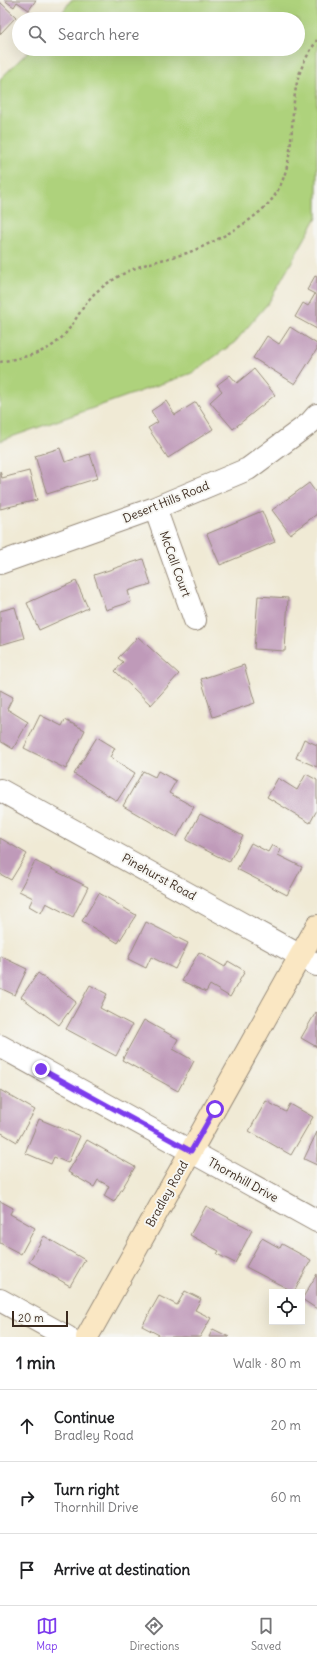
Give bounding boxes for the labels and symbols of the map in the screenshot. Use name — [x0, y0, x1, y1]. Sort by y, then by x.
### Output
street label: Desert Hills Road — [120, 477, 211, 526]
street label: McCall Court — [157, 529, 194, 599]
street label: Pinehurst Road — [119, 850, 199, 903]
route end — [32, 1060, 50, 1078]
route start — [206, 1100, 224, 1118]
street label: Thornhill Drive — [205, 1154, 281, 1205]
street label: Bradley Road — [142, 1158, 191, 1230]
scale bar — [12, 1309, 68, 1328]

